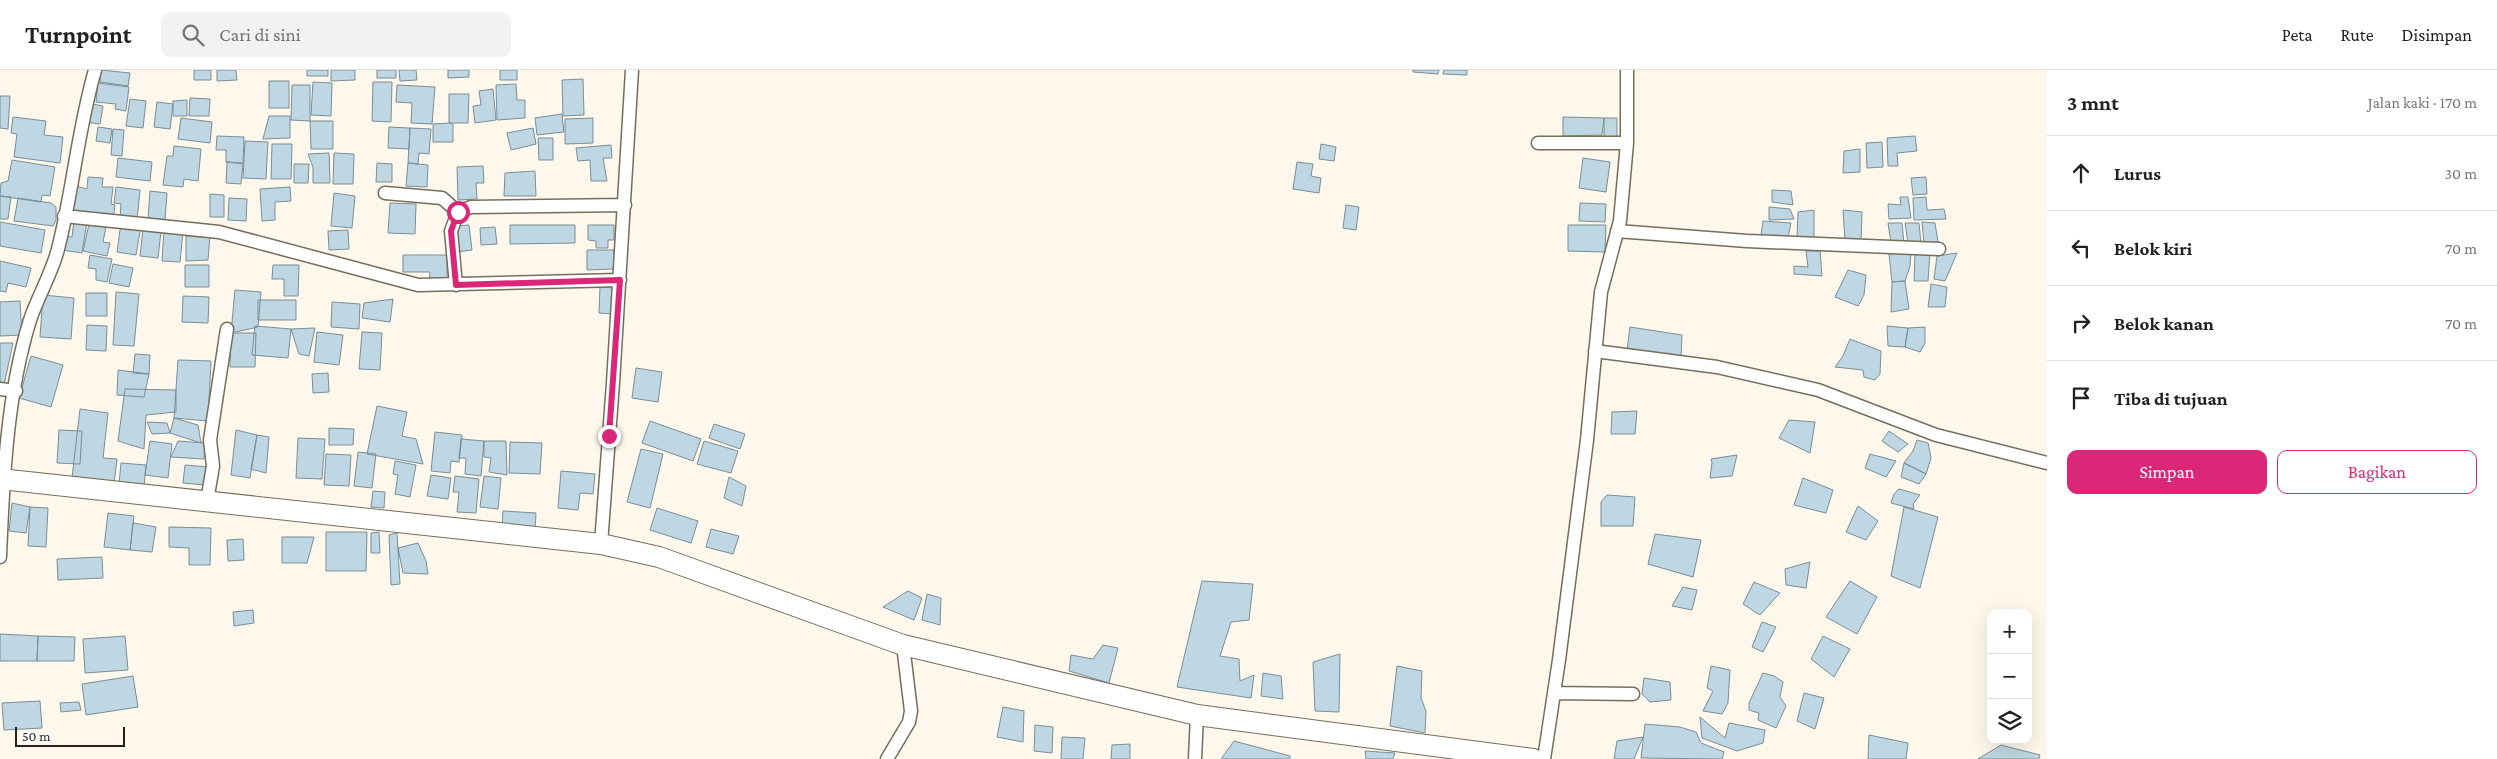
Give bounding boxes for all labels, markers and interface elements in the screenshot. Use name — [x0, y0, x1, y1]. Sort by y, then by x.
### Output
search box — [161, 12, 511, 57]
text: Turnpoint — [25, 21, 131, 48]
icon: search — [179, 21, 207, 49]
text: Cari di sini — [219, 24, 301, 45]
text: Peta — [2282, 25, 2313, 45]
text: Rute — [2341, 25, 2374, 45]
text: Disimpan — [2402, 25, 2472, 45]
text: 3 mnt — [2067, 91, 2119, 115]
text: Jalan kaki · 170 m — [2368, 94, 2477, 111]
icon: ahead — [2067, 159, 2095, 187]
text: Lurus — [2114, 163, 2161, 184]
text: 30 m — [2445, 165, 2477, 182]
route start — [447, 201, 470, 224]
icon: left — [2067, 234, 2095, 262]
text: Belok kiri — [2114, 238, 2192, 259]
text: 70 m — [2445, 240, 2477, 257]
icon: right — [2067, 309, 2095, 337]
text: Belok kanan — [2114, 313, 2214, 334]
text: 70 m — [2445, 315, 2477, 332]
icon: arrive — [2067, 384, 2095, 412]
text: Tiba di tujuan — [2114, 388, 2228, 409]
route end — [598, 425, 621, 448]
button: Simpan — [2067, 450, 2267, 494]
button: Bagikan — [2277, 450, 2477, 494]
map controls — [1987, 609, 2032, 744]
button: + — [1987, 609, 2032, 654]
button: − — [1987, 654, 2032, 699]
button: layers — [1987, 699, 2032, 744]
scale bar — [15, 724, 125, 747]
text: 50 m — [22, 728, 50, 744]

